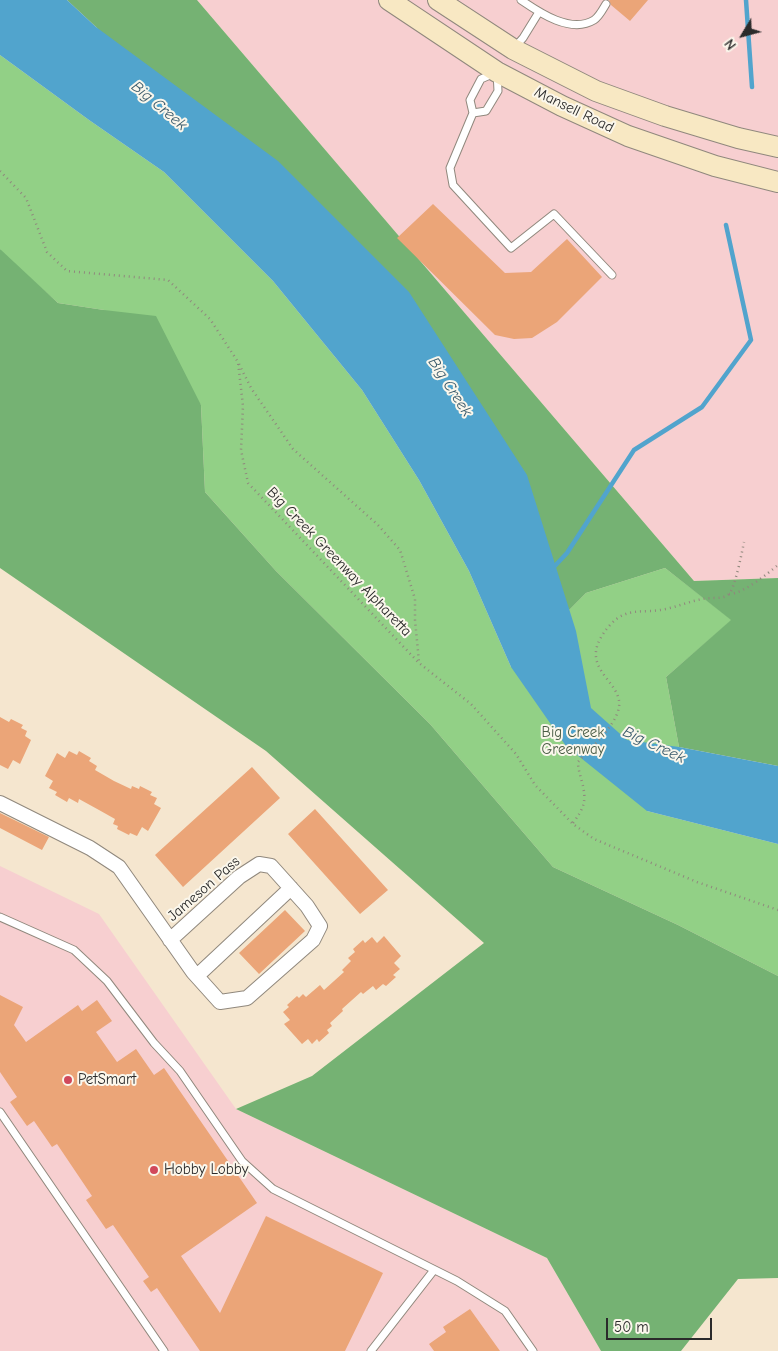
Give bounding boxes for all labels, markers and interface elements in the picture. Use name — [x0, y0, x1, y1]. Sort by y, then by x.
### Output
north arrow — [718, 10, 768, 60]
text: N — [721, 36, 740, 53]
water label: Big Creek — [127, 77, 191, 135]
street label: Mansell Road — [531, 83, 617, 137]
water label: Big Creek — [424, 354, 476, 420]
street label: Big Creek Greenway Alpharetta — [263, 484, 415, 640]
water label: Big Creek — [620, 722, 688, 768]
park label: Big Creek Greenway — [542, 724, 604, 759]
street label: Jameson Pass — [164, 853, 244, 925]
place label: PetSmart — [78, 1071, 136, 1089]
marker: PetSmart — [62, 1074, 74, 1086]
place label: Hobby Lobby — [164, 1161, 248, 1179]
marker: Hobby Lobby — [148, 1164, 160, 1176]
scale bar — [608, 1308, 714, 1340]
text: 50 m — [614, 1318, 649, 1336]

